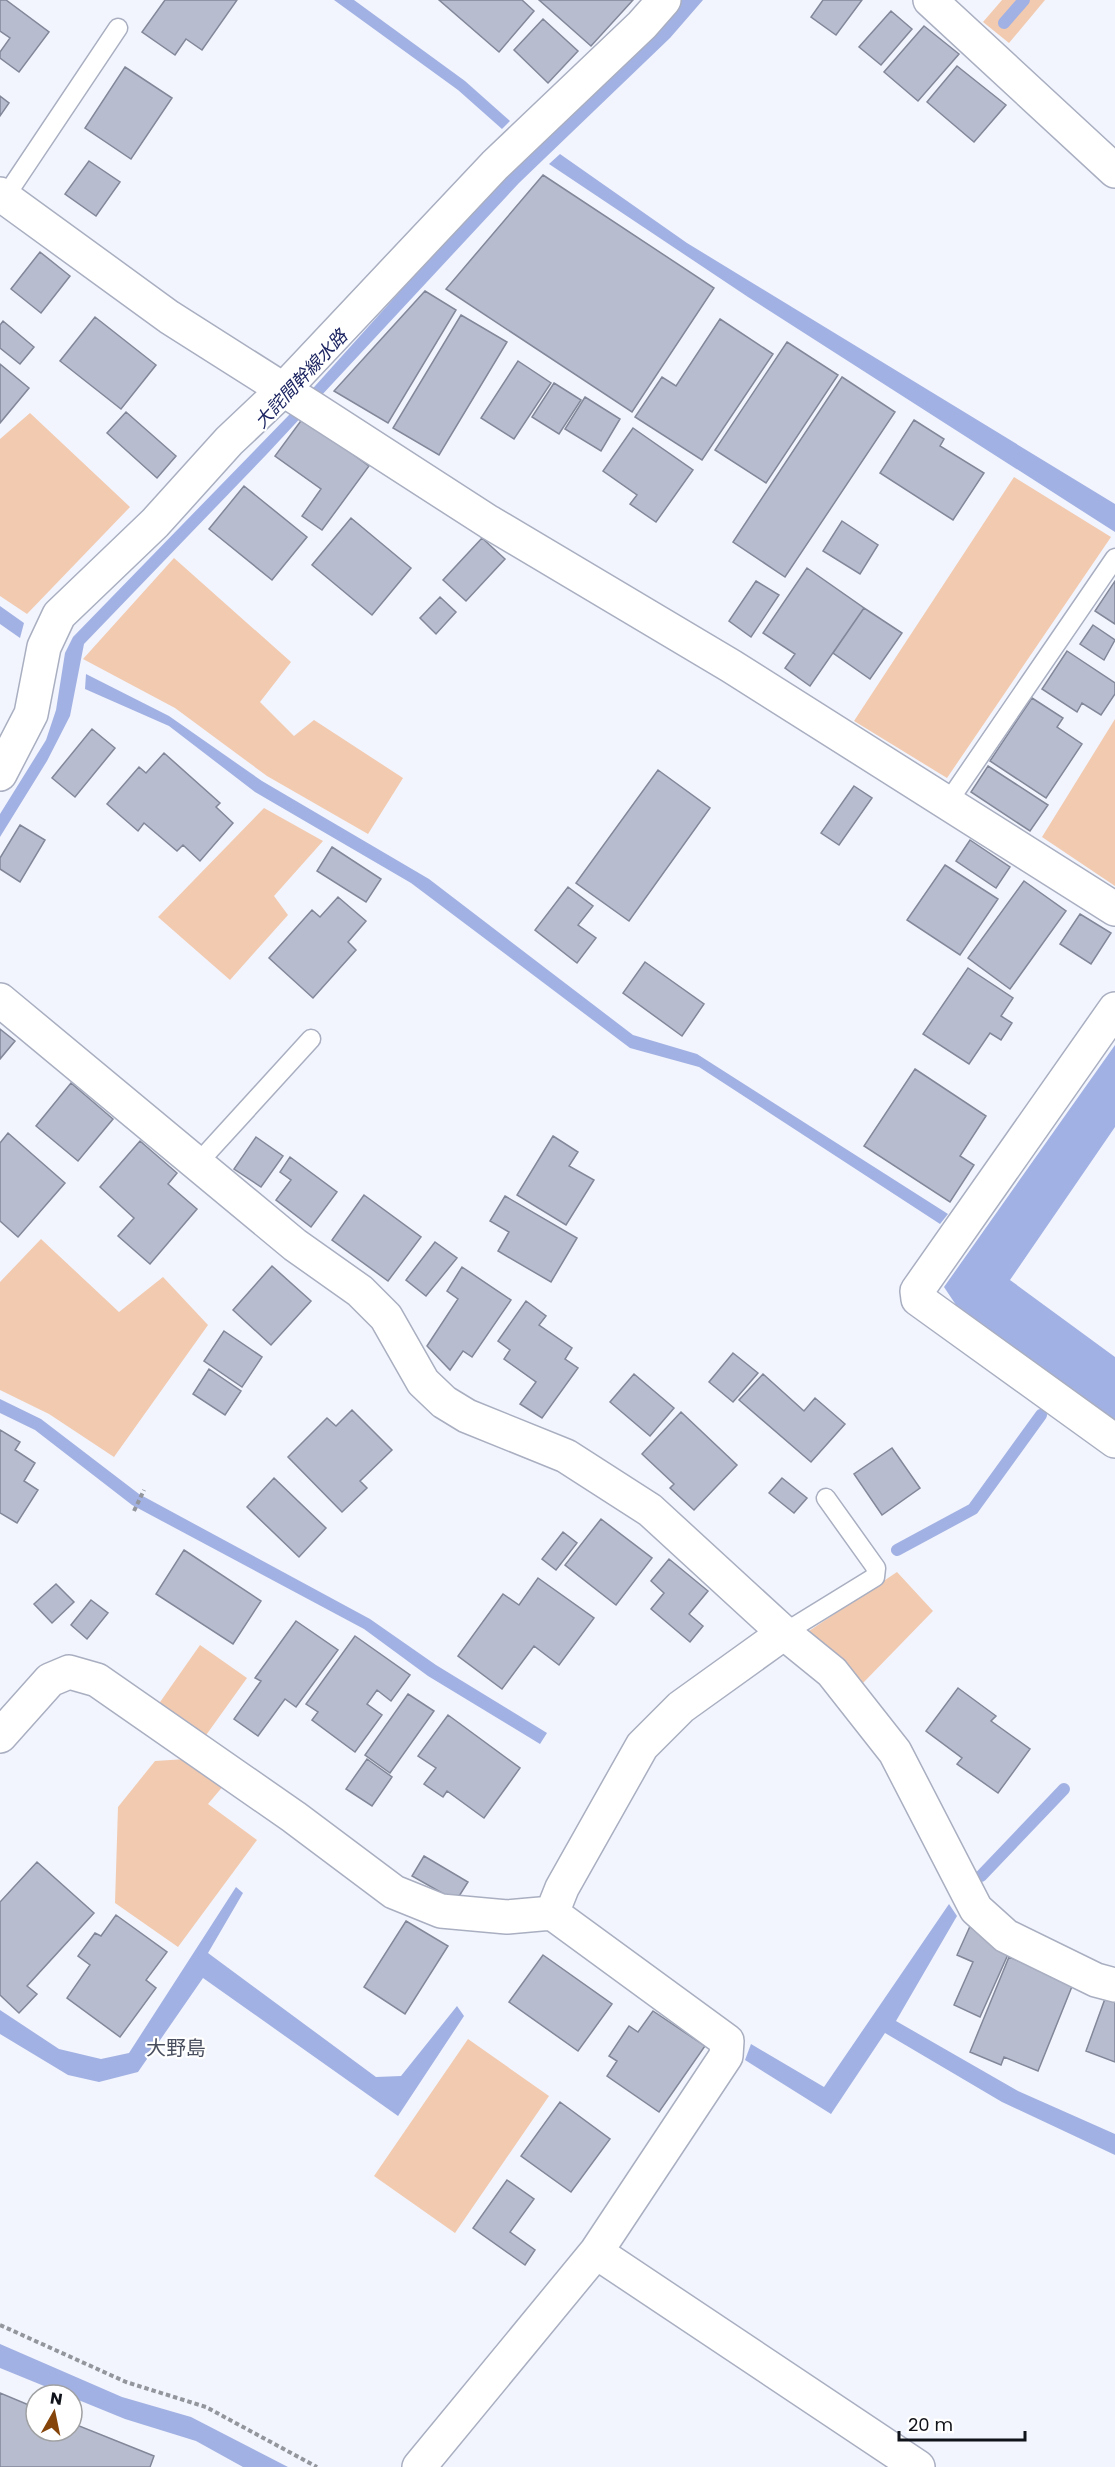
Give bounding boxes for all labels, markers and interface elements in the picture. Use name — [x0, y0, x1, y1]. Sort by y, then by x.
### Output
water label: 大詫間幹線水路 — [249, 323, 354, 433]
district label: 大野島 — [146, 2034, 206, 2062]
north arrow — [24, 2383, 84, 2443]
text: N — [49, 2386, 64, 2411]
scale bar — [899, 2404, 1025, 2442]
text: 20 m — [908, 2412, 953, 2437]

